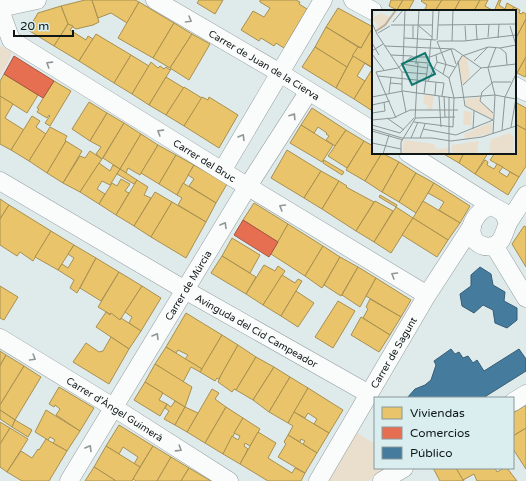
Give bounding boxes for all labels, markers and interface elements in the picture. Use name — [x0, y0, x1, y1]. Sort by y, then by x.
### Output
inset map — [372, 10, 516, 154]
scale bar — [14, 12, 73, 38]
one-way arrow — [185, 15, 192, 22]
text: 20 m — [20, 19, 49, 33]
street label: Carrer de Juan de la Cierva — [206, 28, 322, 103]
one-way arrow — [46, 61, 53, 69]
one-way arrow — [289, 113, 296, 120]
one-way arrow — [157, 130, 164, 137]
one-way arrow — [237, 134, 244, 141]
street label: Carrer del Bruc — [171, 137, 238, 185]
one-way arrow — [279, 205, 286, 212]
one-way arrow — [219, 222, 227, 229]
street label: Carrer de Múrcia — [163, 249, 214, 323]
one-way arrow — [391, 272, 398, 279]
street label: Avinguda del Cid Campeador — [193, 292, 320, 371]
street label: Carrer de Sagunt — [369, 315, 420, 391]
one-way arrow — [152, 333, 159, 340]
one-way arrow — [29, 354, 36, 361]
street label: Carrer d'Àngel Guimerà — [64, 375, 165, 444]
legend — [374, 397, 514, 469]
text: Viviendas — [410, 406, 465, 420]
text: Comercios — [410, 426, 470, 440]
one-way arrow — [84, 445, 91, 452]
one-way arrow — [175, 445, 182, 452]
text: Público — [410, 446, 452, 460]

